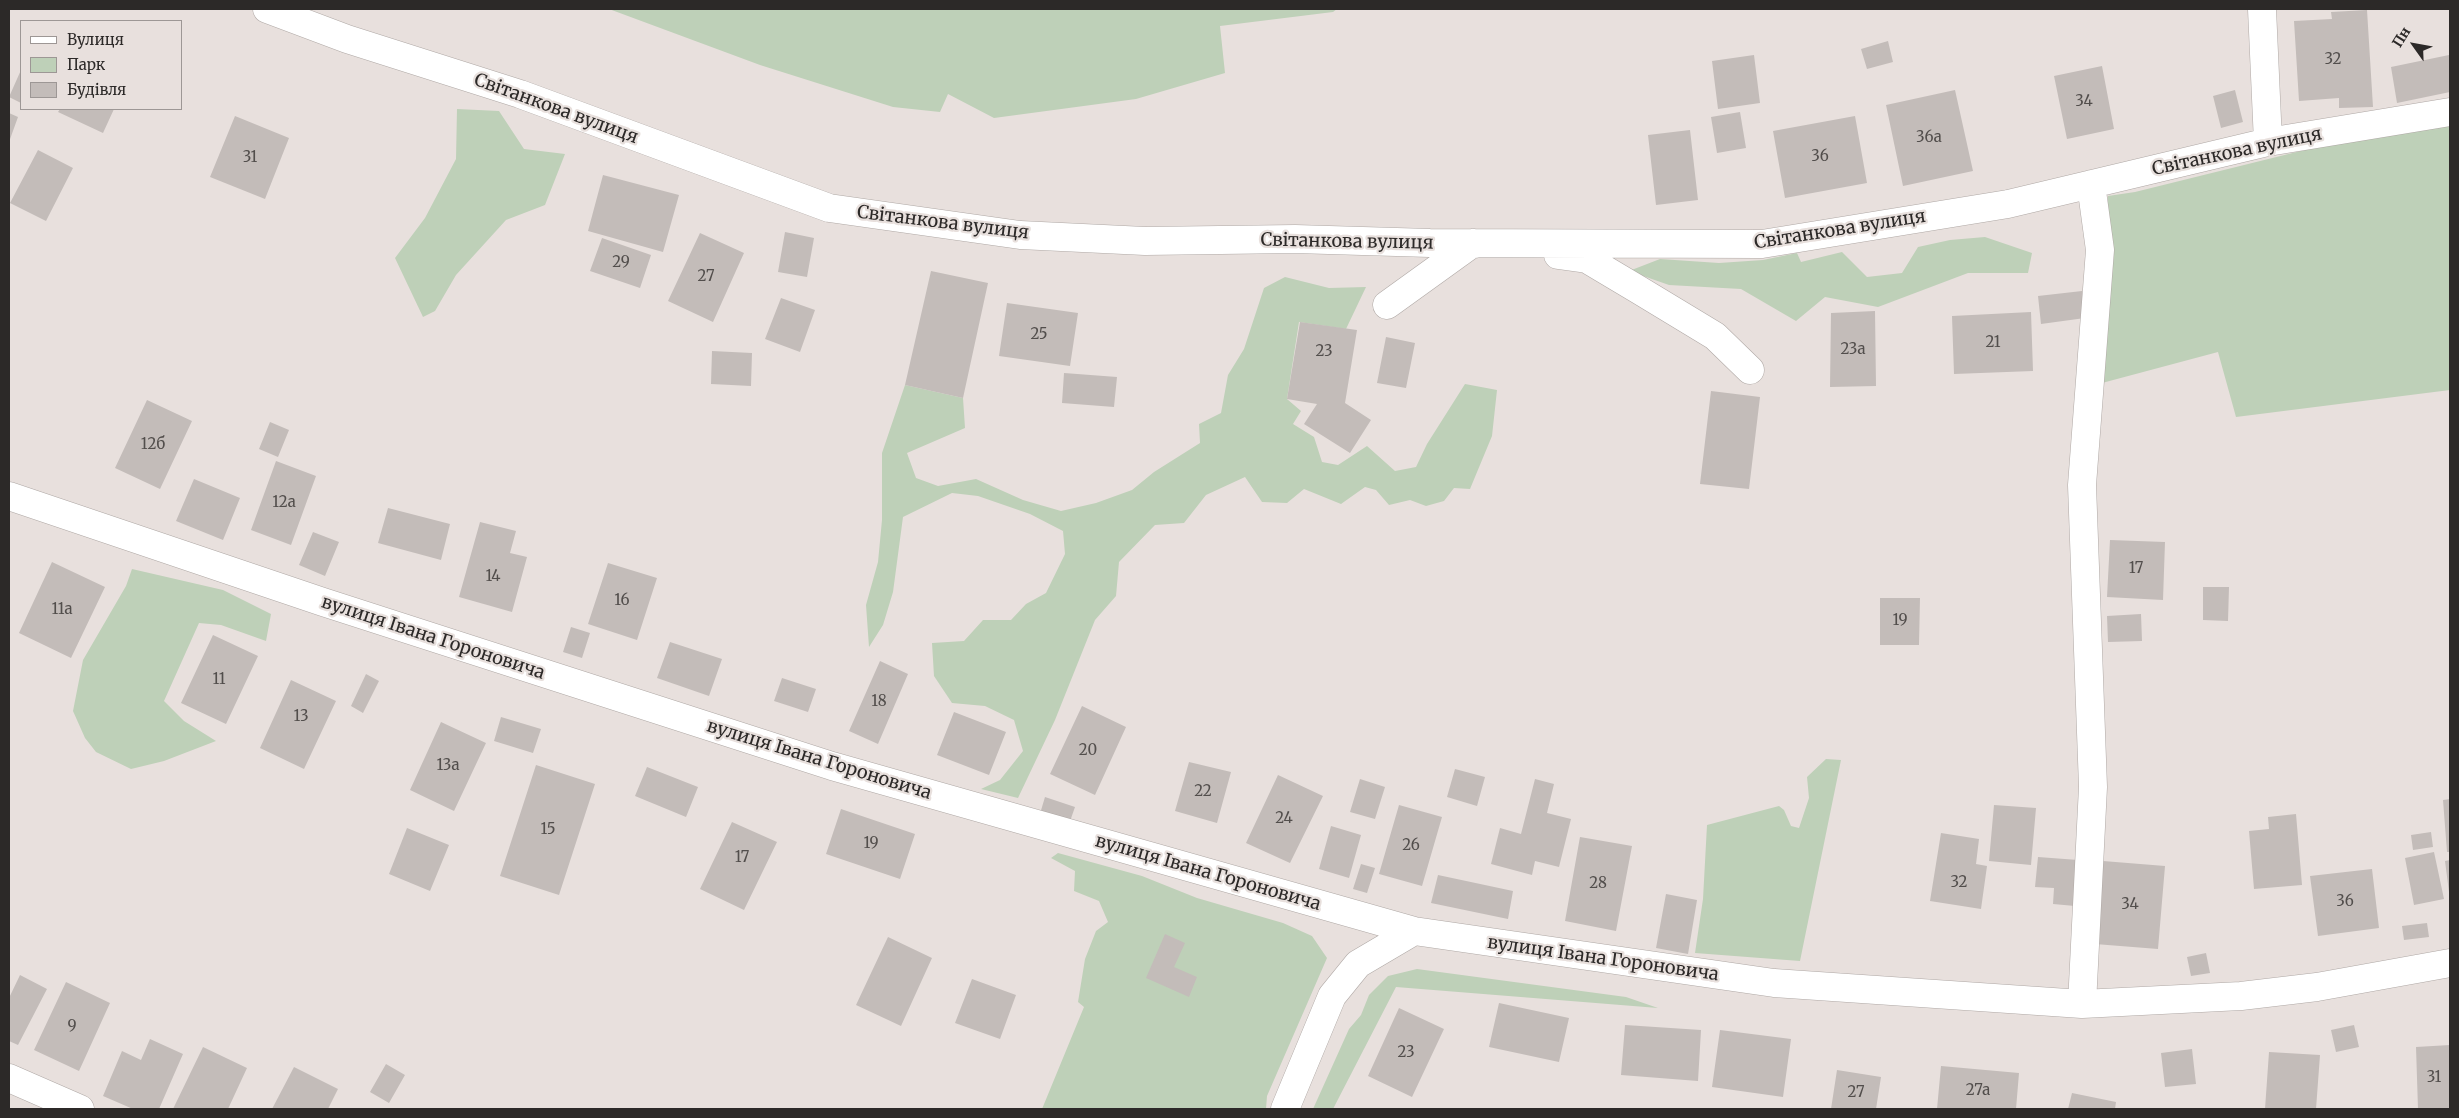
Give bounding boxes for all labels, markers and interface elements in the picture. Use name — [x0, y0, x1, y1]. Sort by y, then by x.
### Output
legend — [20, 20, 182, 110]
north arrow — [2389, 20, 2439, 70]
text: Пн — [2388, 23, 2414, 51]
text: Вулиця — [67, 30, 124, 49]
house number: 32 — [2324, 51, 2342, 69]
text: Парк — [67, 55, 105, 74]
street label: Світанкова вулиця — [471, 69, 641, 149]
text: Будівля — [67, 80, 126, 99]
house number: 34 — [2075, 93, 2093, 111]
street label: Світанкова вулиця — [2150, 123, 2324, 181]
house number: 36а — [1916, 129, 1942, 147]
house number: 36 — [1811, 148, 1829, 166]
house number: 31 — [243, 149, 257, 167]
street label: Світанкова вулиця — [856, 202, 1030, 244]
street label: Світанкова вулиця — [1753, 206, 1927, 254]
street label: Світанкова вулиця — [1260, 230, 1434, 254]
house number: 29 — [612, 254, 630, 272]
house number: 27 — [698, 268, 714, 286]
house number: 25 — [1030, 326, 1048, 344]
house number: 21 — [1985, 334, 2001, 352]
house number: 23а — [1840, 341, 1866, 359]
house number: 23 — [1316, 343, 1332, 361]
house number: 12б — [141, 436, 165, 454]
house number: 12а — [272, 494, 296, 512]
house number: 17 — [2129, 560, 2143, 578]
house number: 14 — [485, 568, 501, 586]
street label: вулиця Івана Гороновича — [319, 592, 547, 684]
house number: 16 — [614, 592, 630, 610]
house number: 11а — [51, 601, 73, 619]
house number: 19 — [1892, 612, 1908, 630]
house number: 11 — [212, 671, 226, 689]
house number: 18 — [871, 693, 887, 711]
house number: 13 — [294, 708, 308, 726]
street label: вулиця Івана Гороновича — [704, 716, 934, 804]
house number: 20 — [1079, 742, 1097, 760]
house number: 13а — [436, 757, 460, 775]
house number: 22 — [1194, 783, 1212, 801]
house number: 24 — [1275, 810, 1293, 828]
house number: 15 — [540, 821, 556, 839]
street label: вулиця Івана Гороновича — [1093, 830, 1323, 916]
house number: 19 — [863, 835, 879, 853]
house number: 26 — [1402, 837, 1420, 855]
house number: 17 — [735, 849, 749, 867]
house number: 32 — [1950, 874, 1968, 892]
house number: 28 — [1589, 875, 1607, 893]
house number: 36 — [2336, 893, 2354, 911]
house number: 34 — [2121, 896, 2139, 914]
street label: вулиця Івана Гороновича — [1486, 932, 1720, 986]
house number: 9 — [67, 1018, 77, 1036]
house number: 23 — [1398, 1044, 1414, 1062]
house number: 31 — [2427, 1069, 2441, 1087]
house number: 27а — [1966, 1082, 1990, 1100]
house number: 27 — [1848, 1084, 1864, 1102]

